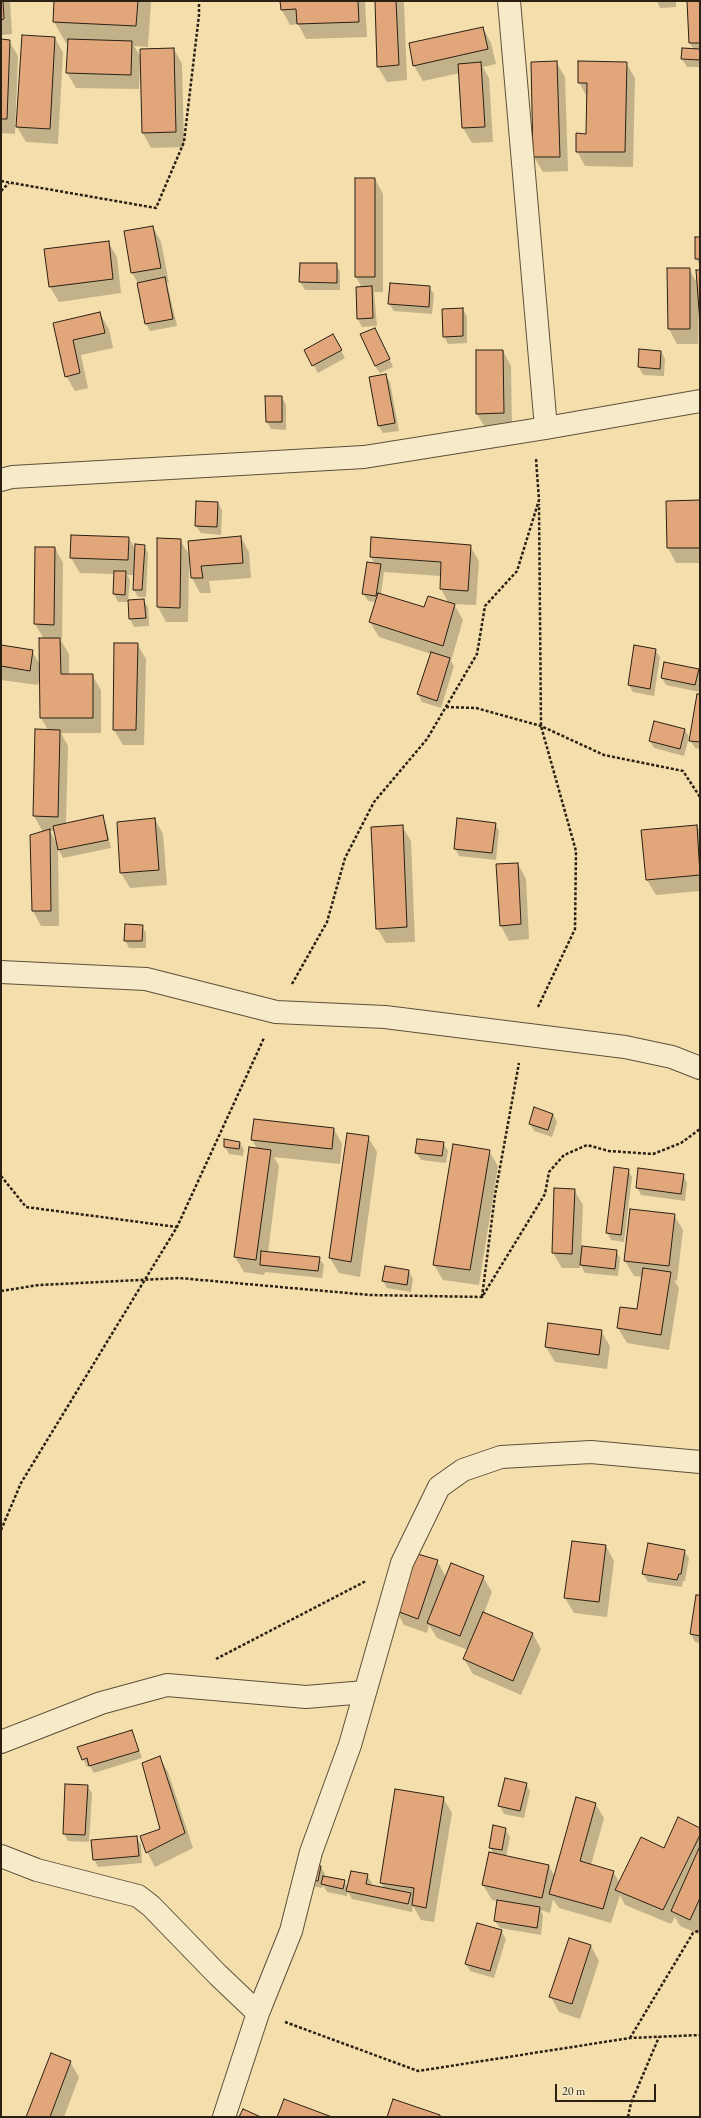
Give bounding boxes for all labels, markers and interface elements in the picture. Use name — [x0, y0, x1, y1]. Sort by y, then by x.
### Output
scale bar — [557, 2076, 658, 2102]
text: 20 m — [562, 2083, 585, 2099]

